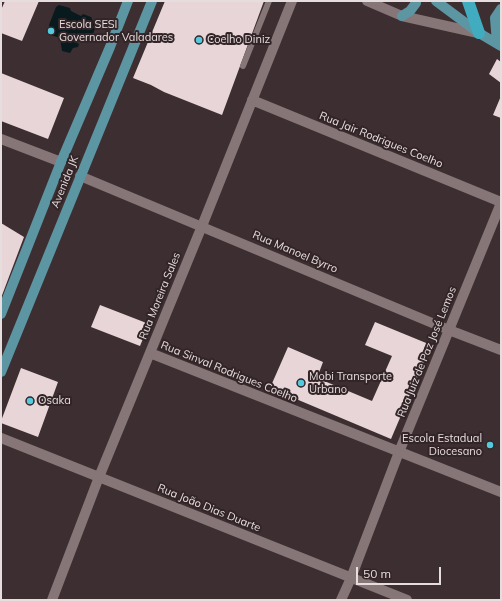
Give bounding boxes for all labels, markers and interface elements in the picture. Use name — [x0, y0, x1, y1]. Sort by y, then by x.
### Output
place label: Escola SESI Governador Valadares — [59, 18, 173, 44]
marker: Escola SESI Governador Valadares — [46, 26, 56, 36]
place label: Coelho Diniz — [207, 33, 270, 47]
marker: Coelho Diniz — [194, 35, 204, 45]
street label: Rua Jair Rodrigues Coelho — [317, 109, 445, 171]
street label: Avenida JK — [49, 154, 81, 210]
street label: Rua Manoel Byrro — [250, 228, 340, 276]
street label: Rua Moreira Sales — [137, 251, 183, 341]
street label: Rua Juiz de Paz José Lemos — [395, 285, 459, 419]
street label: Rua Sinval Rodrigues Coelho — [159, 339, 299, 405]
place label: Mobi Transporte Urbano — [309, 370, 392, 396]
marker: Mobi Transporte Urbano — [296, 378, 306, 388]
place label: Osaka — [38, 394, 71, 408]
marker: Osaka — [25, 396, 35, 406]
place label: Escola Estadual Diocesano — [402, 432, 482, 458]
marker: Escola Estadual Diocesano — [485, 440, 495, 450]
street label: Rua João Dias Duarte — [155, 481, 263, 535]
scale bar — [358, 559, 443, 585]
text: 50 m — [363, 566, 391, 581]

